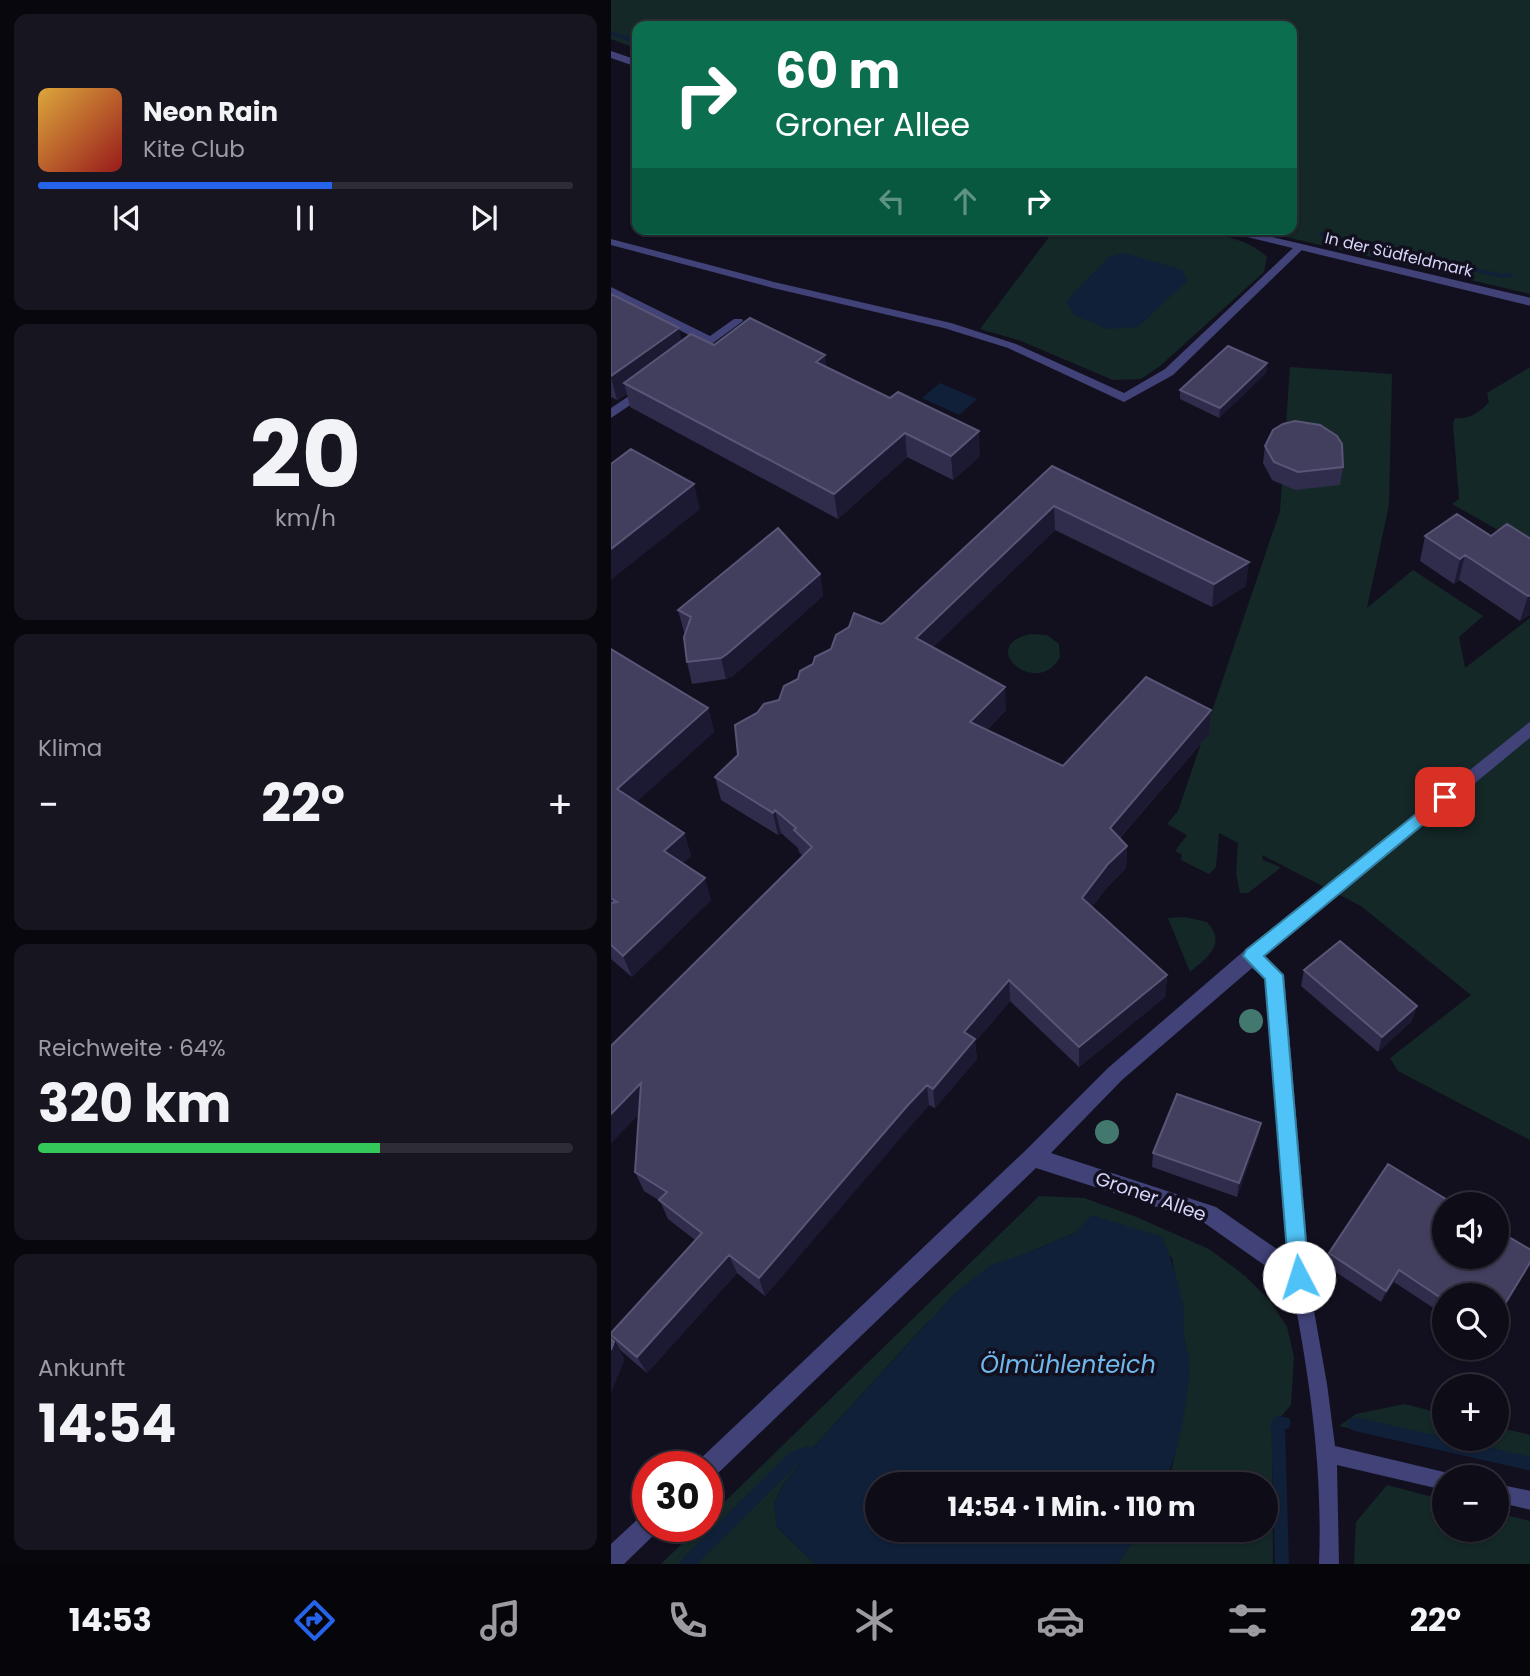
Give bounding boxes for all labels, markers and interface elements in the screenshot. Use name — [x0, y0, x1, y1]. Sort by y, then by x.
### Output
text: 60 m — [775, 37, 900, 105]
icon: right — [660, 49, 751, 140]
text: Neon Rain — [143, 94, 278, 130]
text: Groner Allee — [775, 102, 970, 147]
text: Kite Club — [143, 133, 245, 165]
icon: left — [873, 182, 911, 220]
icon: ahead — [946, 182, 984, 220]
icon: right — [1019, 182, 1057, 220]
icon: previous — [108, 199, 146, 237]
icon: pause — [286, 199, 324, 237]
icon: next — [465, 199, 503, 237]
street label: In der Südfeldmark — [1323, 226, 1476, 283]
text: 20 — [250, 391, 361, 519]
text: km/h — [275, 502, 336, 534]
text: Klima — [38, 732, 102, 764]
text: 22° — [261, 767, 345, 840]
pin — [1415, 767, 1475, 827]
text: − — [38, 778, 59, 831]
text: + — [547, 778, 573, 831]
icon: arrive — [1426, 778, 1464, 816]
text: Reichweite · 64% — [38, 1032, 226, 1064]
text: 320 km — [38, 1067, 231, 1140]
street label: Groner Allee — [1092, 1165, 1210, 1228]
map controls — [1432, 1192, 1509, 1542]
button: sound — [1432, 1192, 1509, 1269]
position arrow — [1262, 1240, 1336, 1314]
button: search — [1432, 1283, 1509, 1360]
water label: Ölmühlenteich — [980, 1348, 1156, 1381]
text: Ankunft — [38, 1352, 125, 1384]
button: + — [1432, 1374, 1509, 1451]
text: 14:54 — [38, 1387, 177, 1460]
speed limit sign: 30 — [632, 1451, 723, 1542]
button: − — [1432, 1465, 1509, 1542]
text: 14:54 · 1 Min. · 110 m — [947, 1489, 1196, 1525]
icon: directions — [290, 1596, 339, 1645]
icon: music — [476, 1596, 525, 1645]
icon: phone — [663, 1596, 712, 1645]
icon: climate — [850, 1596, 899, 1645]
icon: car — [1036, 1596, 1085, 1645]
icon: filters — [1223, 1596, 1272, 1645]
text: 14:53 — [69, 1597, 152, 1642]
text: 22° — [1410, 1597, 1461, 1642]

